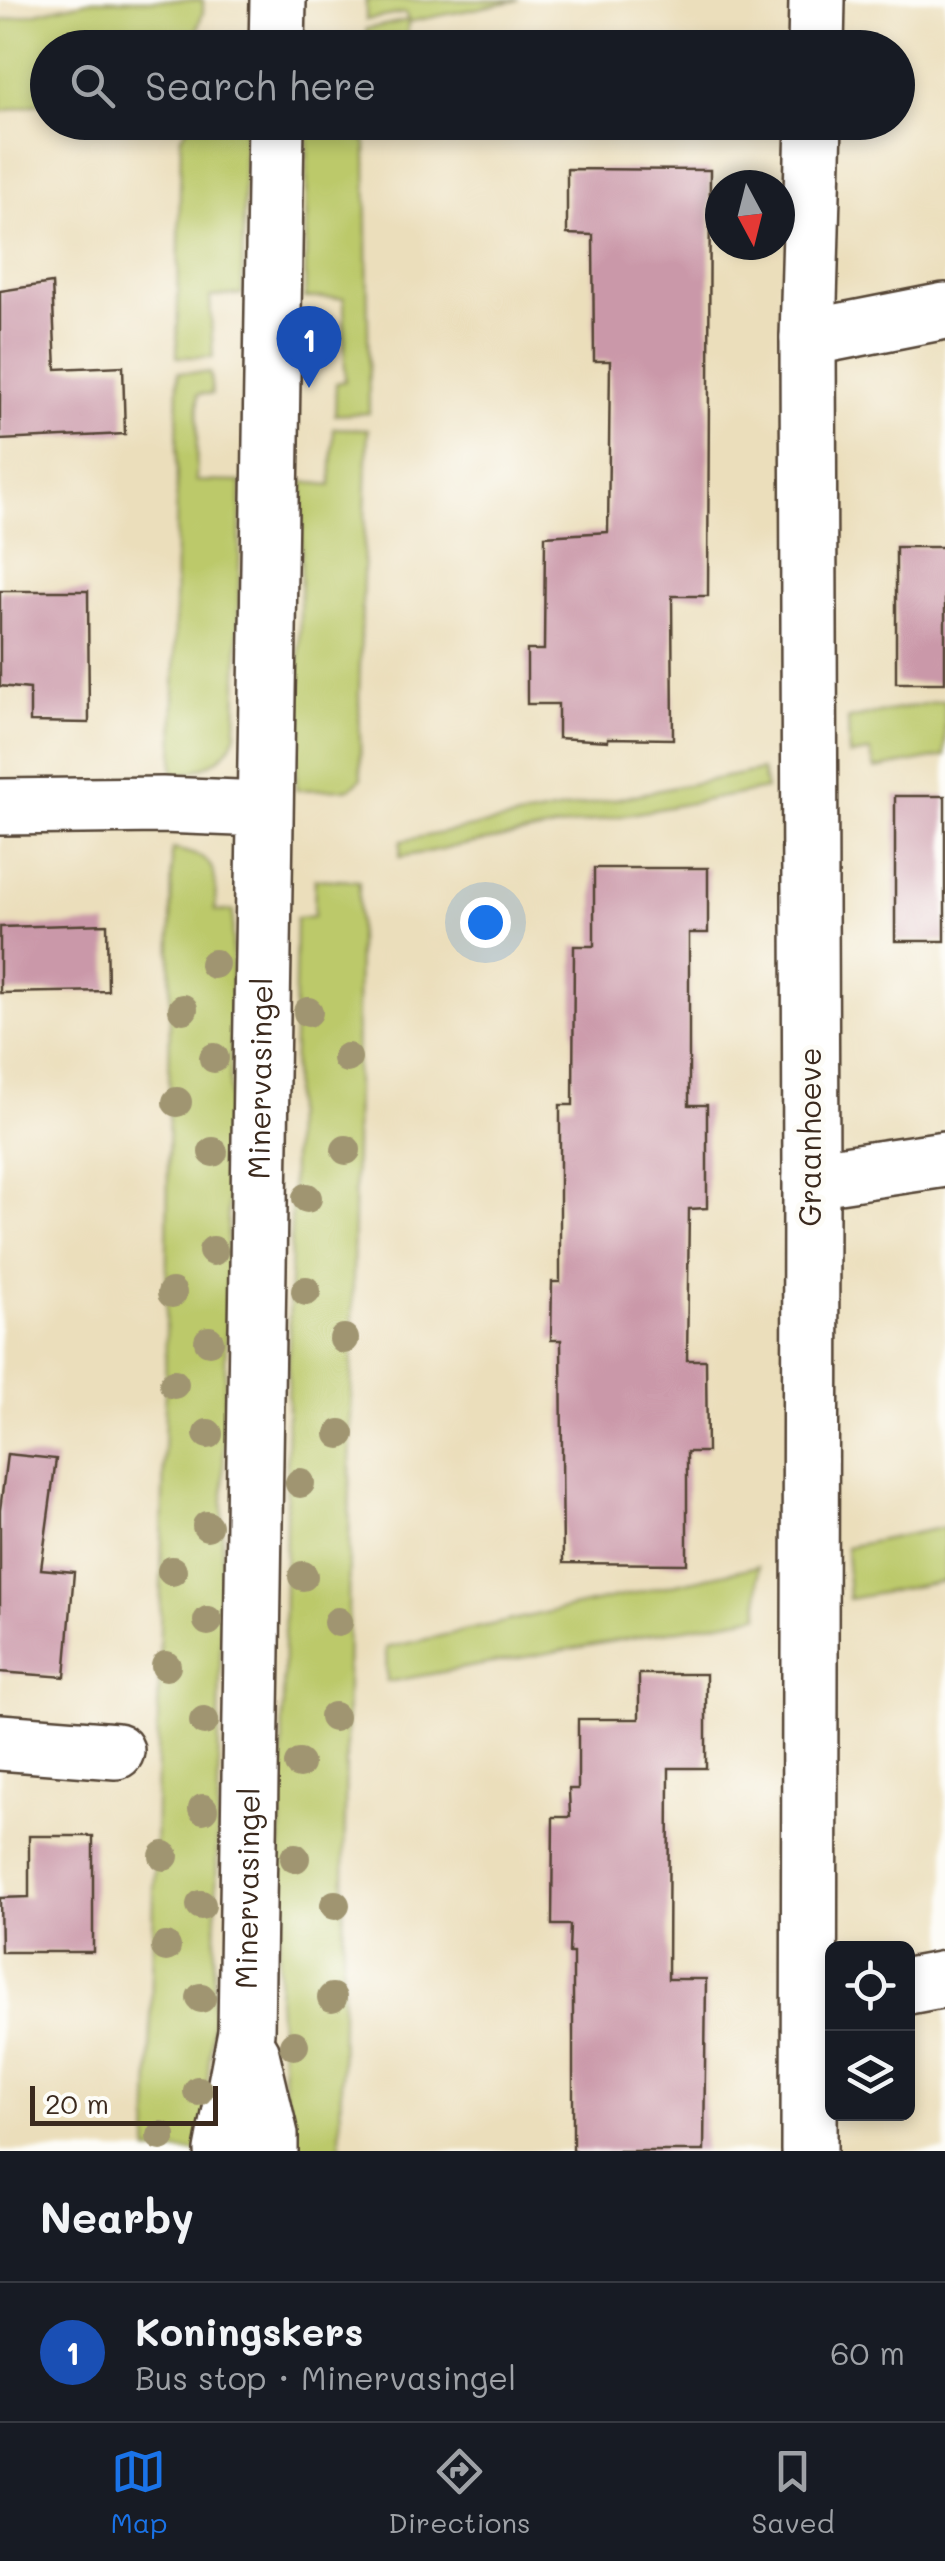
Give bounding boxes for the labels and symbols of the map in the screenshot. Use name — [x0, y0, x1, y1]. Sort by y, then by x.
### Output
north arrow — [705, 170, 795, 260]
pin: 1 — [276, 306, 342, 388]
your location — [460, 897, 511, 948]
street label: Minervasingel — [237, 977, 281, 1180]
street label: Graanhoeve — [789, 1047, 829, 1227]
street label: Minervasingel — [225, 1787, 268, 1989]
scale bar — [30, 2081, 218, 2126]

